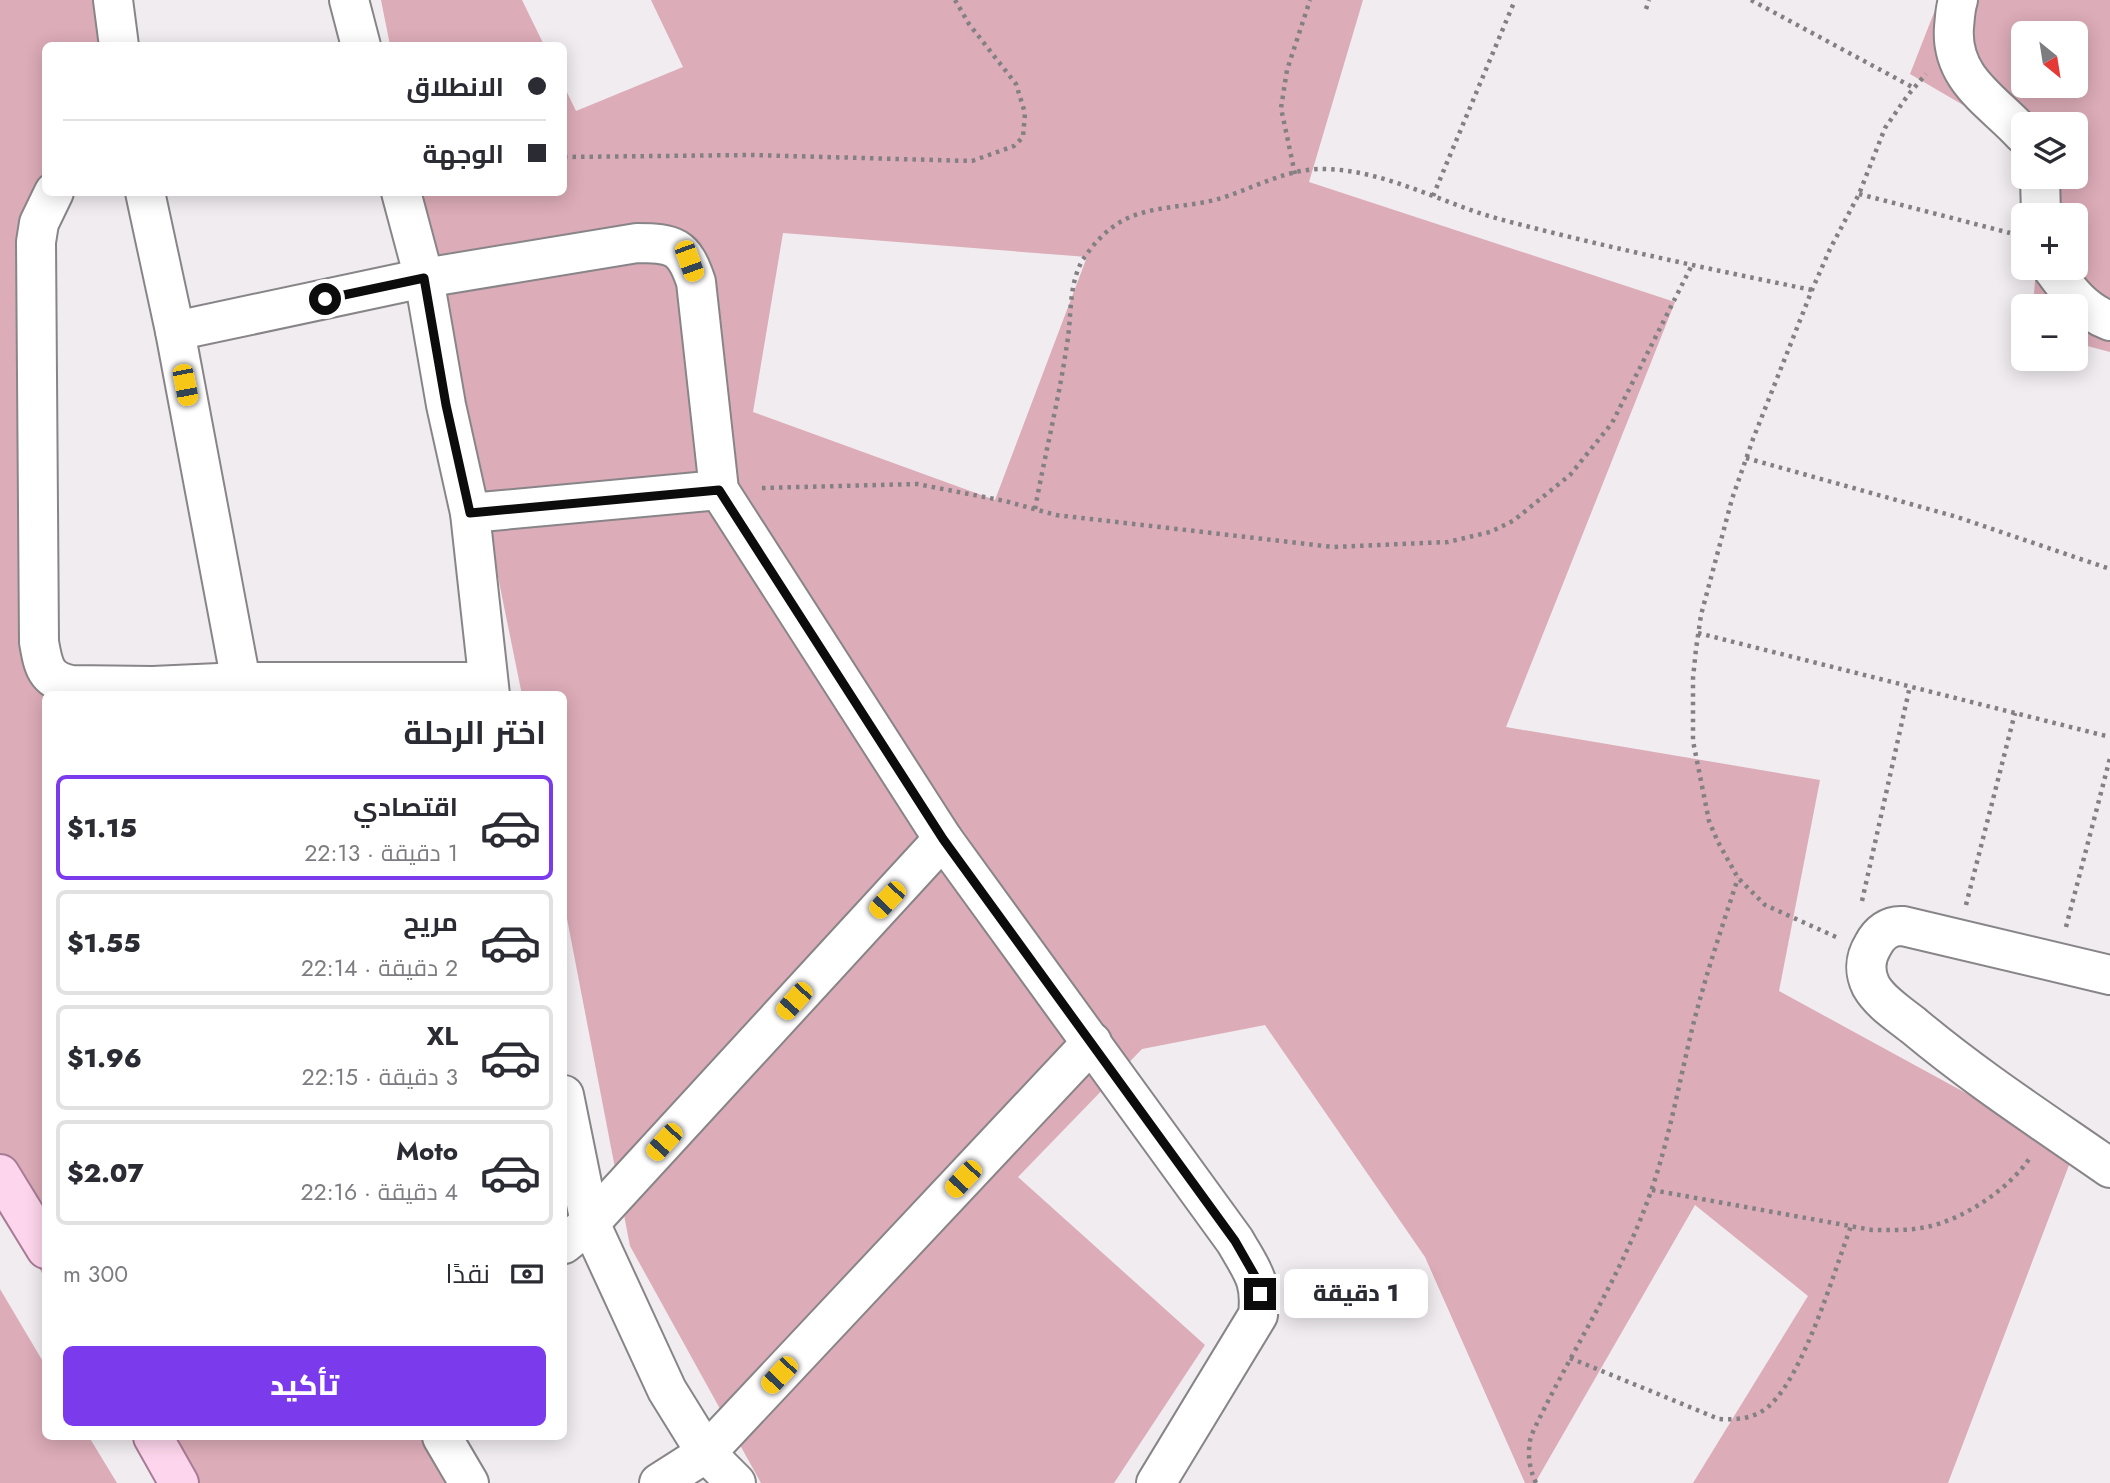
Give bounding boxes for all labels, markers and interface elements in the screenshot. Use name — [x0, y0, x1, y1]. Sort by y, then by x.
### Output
north arrow — [2011, 21, 2088, 98]
map controls — [2011, 21, 2088, 371]
text: الانطلاق — [406, 68, 504, 106]
button: layers — [2011, 112, 2088, 189]
text: الوجهة — [423, 135, 504, 173]
button: + — [2011, 203, 2088, 280]
car — [672, 238, 707, 284]
route start — [309, 283, 341, 315]
button: − — [2011, 294, 2088, 371]
car — [171, 362, 200, 408]
text: اختر الرحلة — [403, 710, 546, 756]
text: اقتصادي — [353, 788, 458, 826]
icon: car — [479, 796, 542, 859]
text: $1.15 — [67, 809, 137, 847]
text: 1 دقيقة · 22:13 — [304, 836, 458, 870]
car — [865, 877, 910, 923]
text: مريح — [403, 903, 458, 941]
icon: car — [479, 911, 542, 974]
text: $1.55 — [67, 924, 141, 962]
text: 2 دقيقة · 22:14 — [301, 951, 458, 985]
car — [773, 978, 816, 1024]
text: XL — [426, 1017, 458, 1055]
icon: car — [479, 1026, 542, 1089]
text: $1.96 — [67, 1039, 142, 1077]
text: 3 دقيقة · 22:15 — [302, 1060, 458, 1094]
car — [643, 1119, 686, 1165]
text: Moto — [396, 1132, 458, 1170]
icon: car — [479, 1141, 542, 1204]
text: $2.07 — [67, 1154, 144, 1192]
car — [941, 1156, 986, 1202]
text: 4 دقيقة · 22:16 — [300, 1175, 458, 1209]
text: نقدًا — [446, 1255, 490, 1293]
icon: cash — [508, 1255, 546, 1293]
text: 300 m — [63, 1257, 128, 1291]
callout: 1 دقيقة — [1284, 1270, 1428, 1318]
text: 1 دقيقة — [1313, 1276, 1399, 1310]
route end — [1244, 1278, 1276, 1310]
button: تأكيد — [63, 1346, 546, 1426]
car — [757, 1352, 802, 1398]

